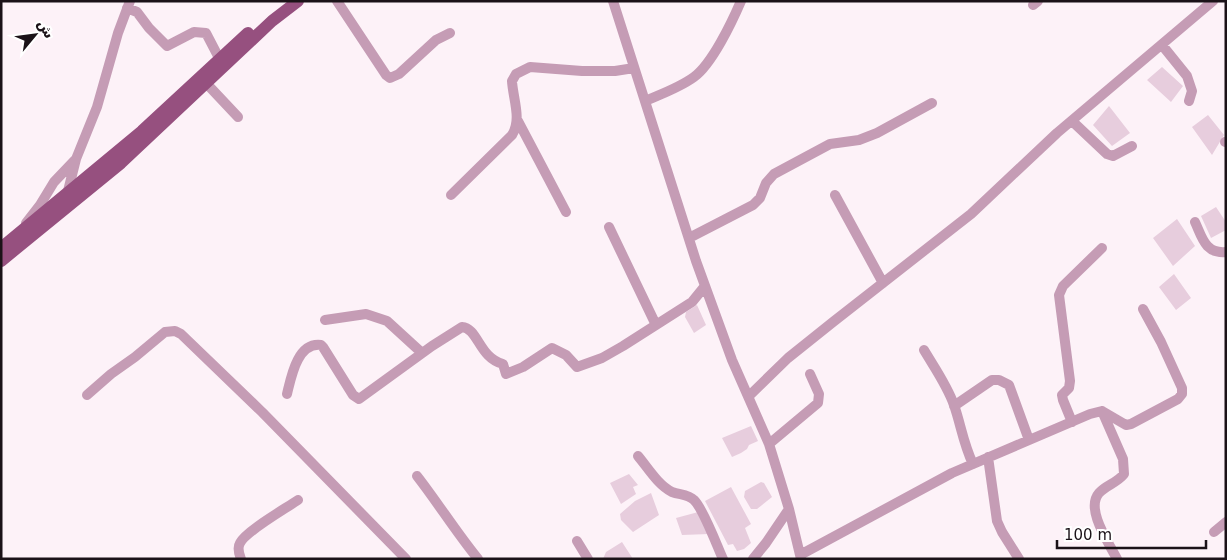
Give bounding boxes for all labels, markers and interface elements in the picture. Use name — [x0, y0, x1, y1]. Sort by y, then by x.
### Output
north arrow — [10, 10, 60, 60]
text: ش — [35, 16, 58, 41]
scale bar — [1057, 518, 1206, 550]
text: 100 m — [1064, 526, 1112, 544]

